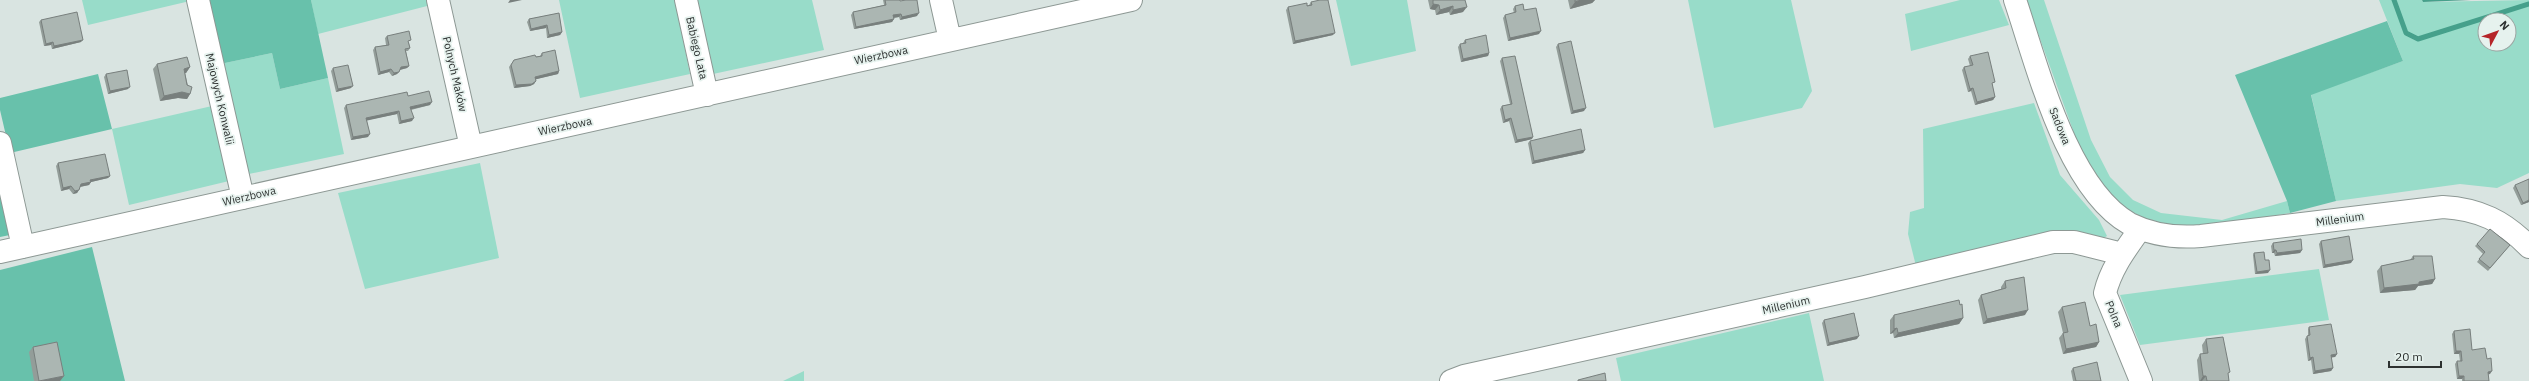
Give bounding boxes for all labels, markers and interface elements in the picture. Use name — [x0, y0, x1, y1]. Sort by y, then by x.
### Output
north arrow — [2477, 12, 2517, 52]
street label: Babiego Lata — [683, 15, 711, 81]
text: N — [2497, 18, 2512, 33]
street label: Polnych Maków — [440, 35, 471, 113]
street label: Wierzbowa — [853, 42, 909, 68]
street label: Majowych Konwalii — [203, 52, 237, 146]
street label: Sadowa — [2046, 105, 2074, 147]
street label: Wierzbowa — [537, 113, 593, 139]
street label: Wierzbowa — [221, 183, 277, 209]
street label: Millenium — [2315, 209, 2365, 229]
street label: Millenium — [1761, 293, 1811, 317]
street label: Polna — [2102, 299, 2126, 330]
scale bar — [2389, 343, 2441, 369]
text: 20 m — [2395, 349, 2423, 364]

